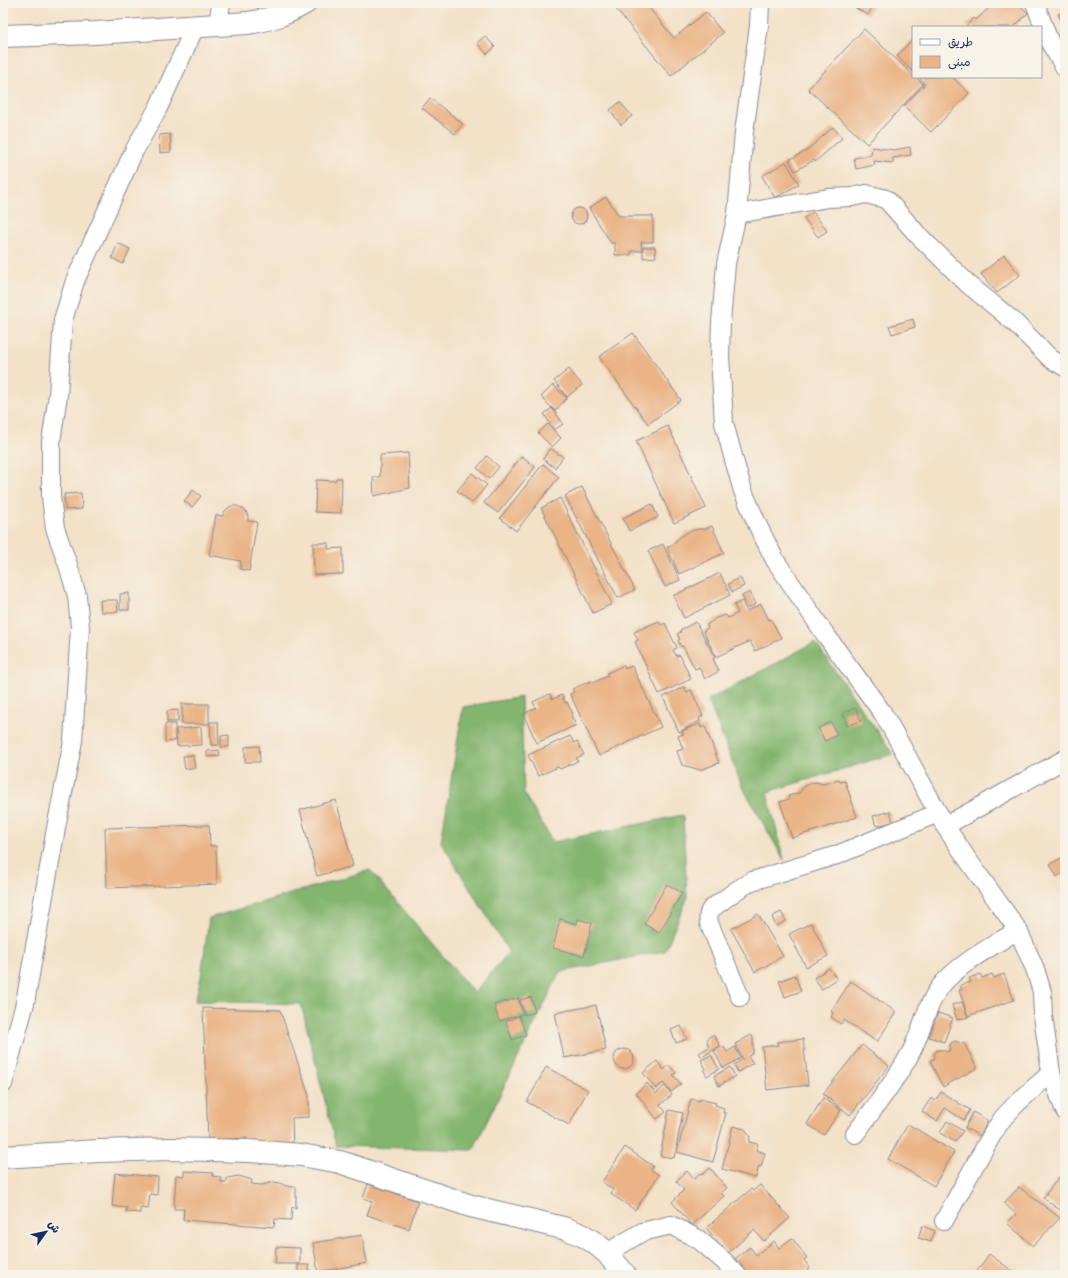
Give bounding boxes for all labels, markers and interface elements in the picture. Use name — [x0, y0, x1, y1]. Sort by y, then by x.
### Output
legend — [912, 26, 1042, 78]
text: طريق — [948, 35, 973, 52]
text: مبنى — [948, 55, 971, 72]
north arrow — [26, 1212, 66, 1252]
text: ش — [43, 1218, 63, 1237]

